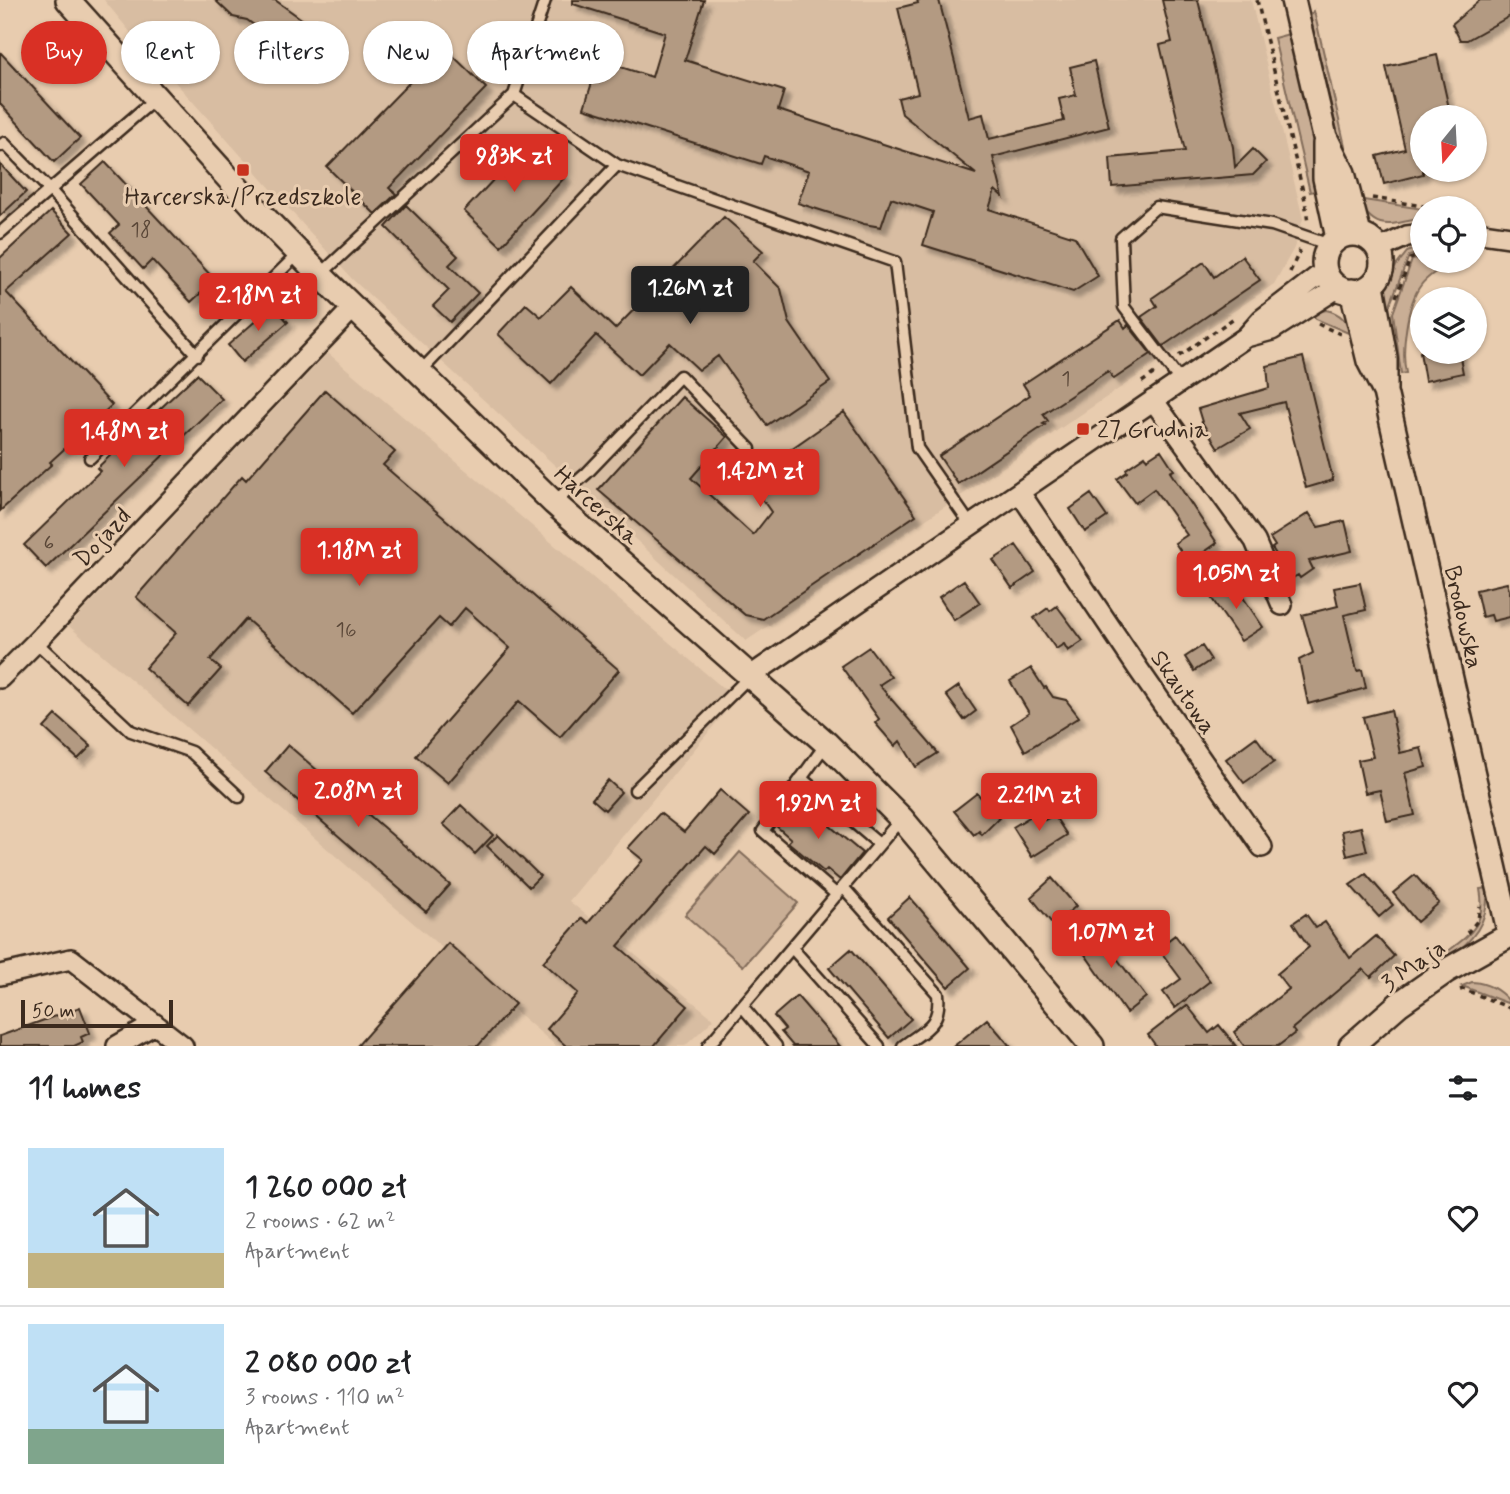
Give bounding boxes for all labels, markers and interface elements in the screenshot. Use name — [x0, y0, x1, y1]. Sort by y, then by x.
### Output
chip: Buy — [21, 21, 107, 84]
chip: Rent — [121, 21, 220, 84]
chip: Filters — [234, 21, 349, 84]
chip: New — [363, 21, 453, 84]
chip: Apartment — [467, 21, 624, 84]
north arrow — [1410, 105, 1488, 182]
map controls — [1410, 105, 1487, 364]
pin: 983K zł — [449, 134, 579, 194]
text: 983K zł — [476, 142, 552, 172]
marker: Harcerska/Przedszkole — [235, 162, 251, 178]
place label: Harcerska/Przedszkole — [124, 182, 362, 213]
button: locate — [1410, 196, 1487, 273]
house number: 18 — [131, 216, 151, 244]
pin: 1.26M zł — [618, 266, 762, 326]
pin: 2.18M zł — [186, 274, 330, 333]
text: 1.26M zł — [647, 274, 733, 304]
text: 2.18M zł — [215, 281, 301, 311]
button: layers — [1410, 287, 1487, 364]
house number: 1 — [1061, 365, 1071, 393]
pin: 1.48M zł — [52, 410, 196, 469]
place label: 27 Grudnia — [1097, 415, 1209, 446]
text: 1.48M zł — [80, 417, 168, 447]
marker: 27 Grudnia — [1075, 421, 1091, 437]
pin: 1.42M zł — [688, 449, 832, 509]
text: 1.42M zł — [716, 457, 804, 487]
street label: Harcerska — [546, 459, 646, 553]
street label: Dojazd — [68, 501, 139, 575]
pin: 1.18M zł — [287, 528, 431, 588]
house number: 6 — [44, 529, 54, 557]
text: 1.18M zł — [317, 536, 401, 566]
pin: 1.05M zł — [1164, 552, 1308, 611]
text: 1.05M zł — [1193, 559, 1279, 589]
street label: Brodowska — [1436, 563, 1489, 672]
house number: 16 — [336, 616, 357, 644]
street label: Skautowa — [1143, 645, 1223, 741]
pin: 2.08M zł — [286, 770, 430, 829]
pin: 2.21M zł — [967, 774, 1111, 833]
text: 2.08M zł — [314, 777, 402, 807]
text: 2.21M zł — [997, 781, 1081, 811]
pin: 1.92M zł — [746, 782, 890, 841]
text: 1.92M zł — [775, 789, 861, 819]
pin: 1.07M zł — [1039, 911, 1183, 970]
text: 1.07M zł — [1068, 918, 1154, 948]
street label: 3 Maja — [1376, 933, 1452, 1000]
scale bar — [21, 997, 173, 1029]
text: 50 m — [32, 999, 75, 1024]
text: 11 homes — [28, 1069, 141, 1108]
icon: filters — [1444, 1069, 1482, 1107]
text: 1 260 000 zł — [245, 1168, 406, 1207]
icon: home — [84, 1176, 168, 1260]
icon: heart — [1444, 1199, 1482, 1237]
text: 2 rooms · 62 m² — [245, 1207, 396, 1237]
text: Apartment — [245, 1237, 350, 1267]
text: 2 080 000 zł — [245, 1344, 411, 1383]
icon: home — [84, 1352, 168, 1436]
icon: heart — [1444, 1375, 1482, 1413]
text: 3 rooms · 110 m² — [245, 1383, 405, 1413]
text: Apartment — [245, 1413, 350, 1443]

